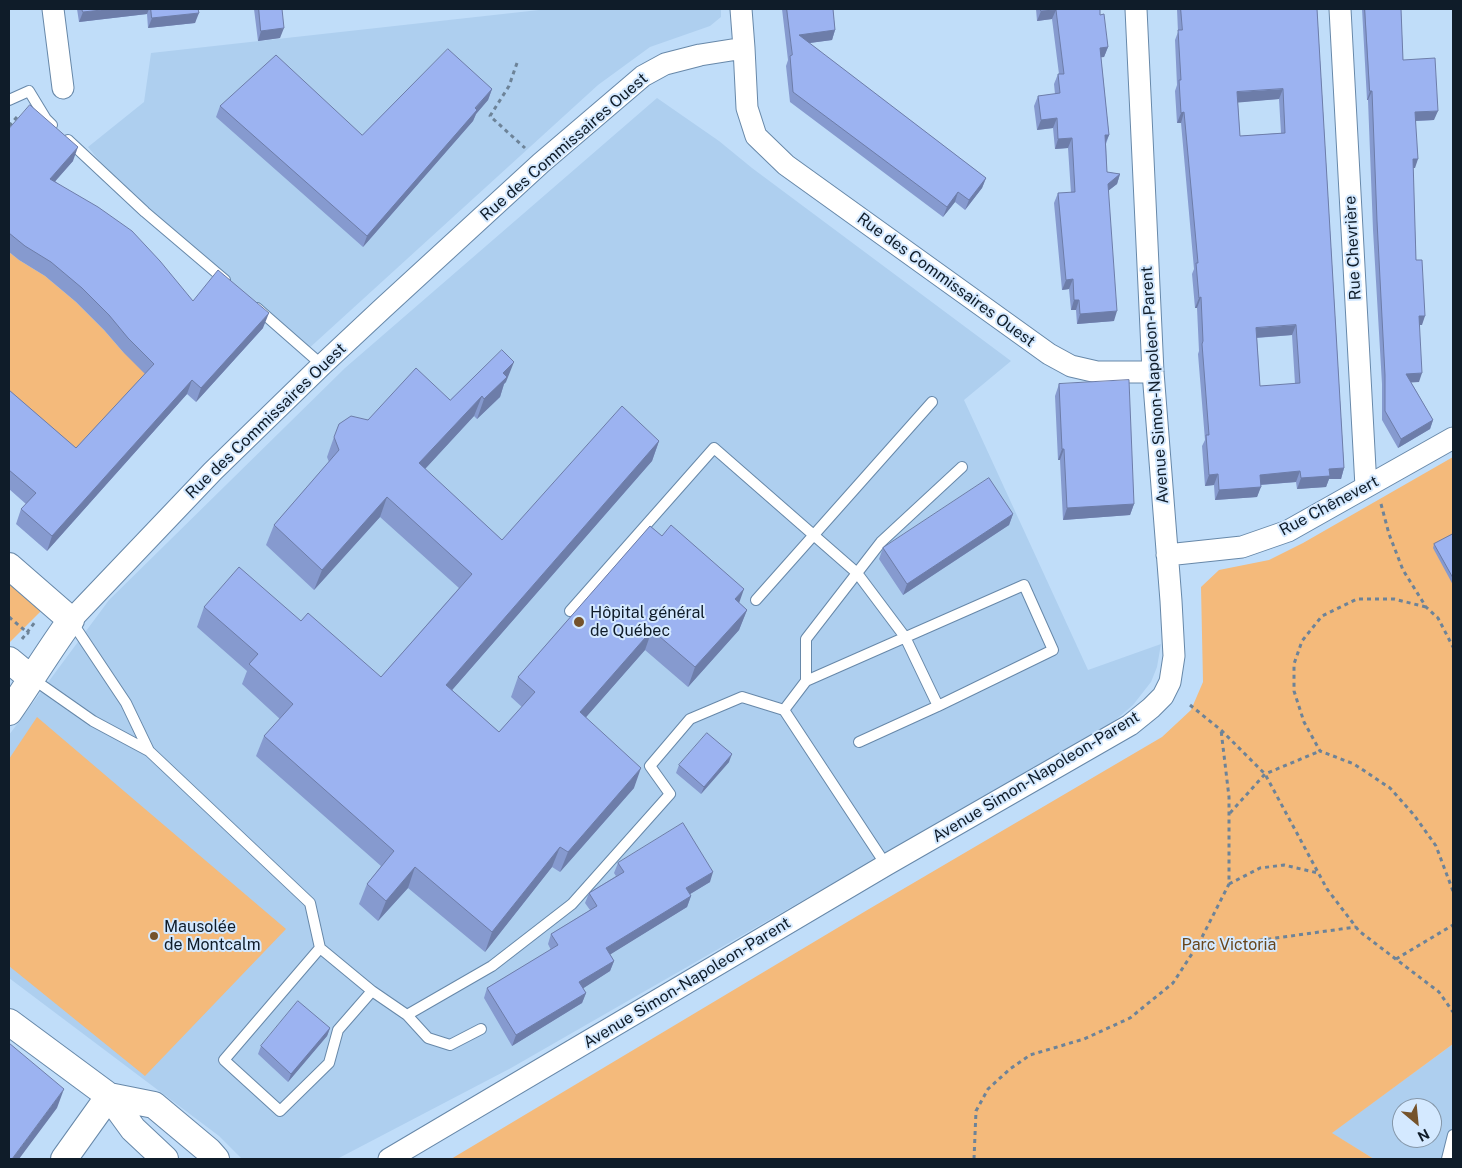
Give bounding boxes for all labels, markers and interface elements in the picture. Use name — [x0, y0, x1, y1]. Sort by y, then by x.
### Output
street label: Rue des Commissaires Ouest — [476, 69, 652, 225]
street label: Rue Chevrière — [1341, 195, 1365, 301]
street label: Rue des Commissaires Ouest — [853, 209, 1039, 351]
street label: Avenue Simon-Napoleon-Parent — [1137, 266, 1173, 504]
street label: Rue des Commissaires Ouest — [182, 339, 350, 503]
street label: Rue Chênevert — [1276, 472, 1382, 540]
place label: Hôpital général de Québec — [590, 603, 705, 641]
marker: Hôpital général de Québec — [572, 615, 586, 629]
street label: Avenue Simon-Napoleon-Parent — [929, 707, 1143, 847]
street label: Avenue Simon-Napoleon-Parent — [580, 913, 794, 1053]
place label: Mausolée de Montcalm — [164, 917, 261, 955]
marker: Mausolée de Montcalm — [148, 930, 160, 942]
park label: Parc Victoria — [1182, 935, 1276, 955]
north arrow — [1392, 1098, 1442, 1148]
text: N — [1415, 1126, 1432, 1145]

